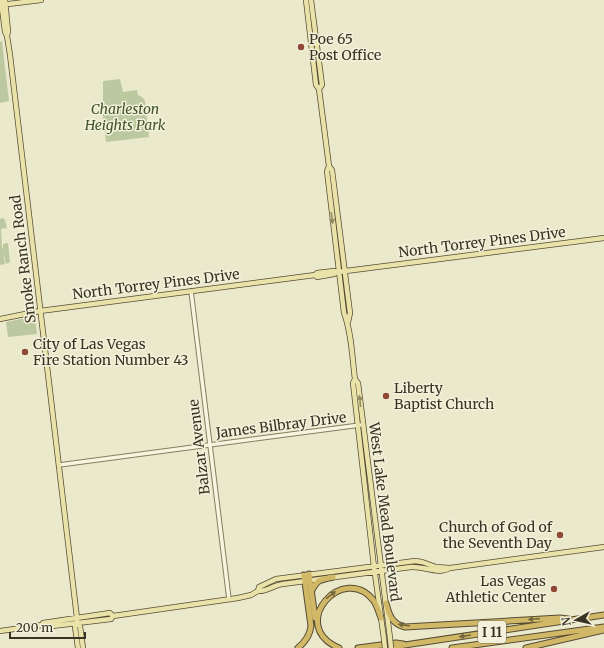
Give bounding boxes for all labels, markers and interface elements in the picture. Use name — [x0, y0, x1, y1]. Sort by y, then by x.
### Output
place label: Poe 65 Post Office — [309, 30, 381, 64]
marker: Poe 65 Post Office — [296, 42, 306, 52]
park label: Charleston Heights Park — [84, 100, 166, 134]
street label: Smoke Ranch Road — [6, 193, 40, 324]
one-way arrow — [329, 212, 335, 224]
street label: North Torrey Pines Drive — [397, 223, 567, 261]
street label: North Torrey Pines Drive — [71, 265, 241, 303]
place label: City of Las Vegas Fire Station Number 43 — [33, 335, 189, 369]
marker: City of Las Vegas Fire Station Number 43 — [20, 347, 30, 357]
place label: Liberty Baptist Church — [394, 379, 494, 413]
marker: Liberty Baptist Church — [381, 391, 391, 401]
one-way arrow — [357, 395, 364, 407]
street label: Balzar Avenue — [184, 398, 214, 496]
street label: James Bilbray Drive — [214, 408, 347, 442]
street label: West Lake Mead Boulevard — [365, 420, 405, 603]
place label: Church of God of the Seventh Day — [439, 518, 553, 552]
marker: Church of God of the Seventh Day — [555, 530, 565, 540]
place label: Las Vegas Athletic Center — [445, 572, 546, 606]
marker: Las Vegas Athletic Center — [549, 584, 559, 594]
one-way arrow — [326, 591, 336, 599]
north arrow — [556, 600, 596, 640]
scale bar — [10, 614, 85, 640]
one-way arrow — [528, 616, 540, 623]
text: N — [559, 616, 574, 627]
text: 200 m — [16, 620, 53, 635]
road number: I 11 — [478, 621, 506, 643]
one-way arrow — [398, 622, 411, 628]
one-way arrow — [459, 633, 471, 639]

